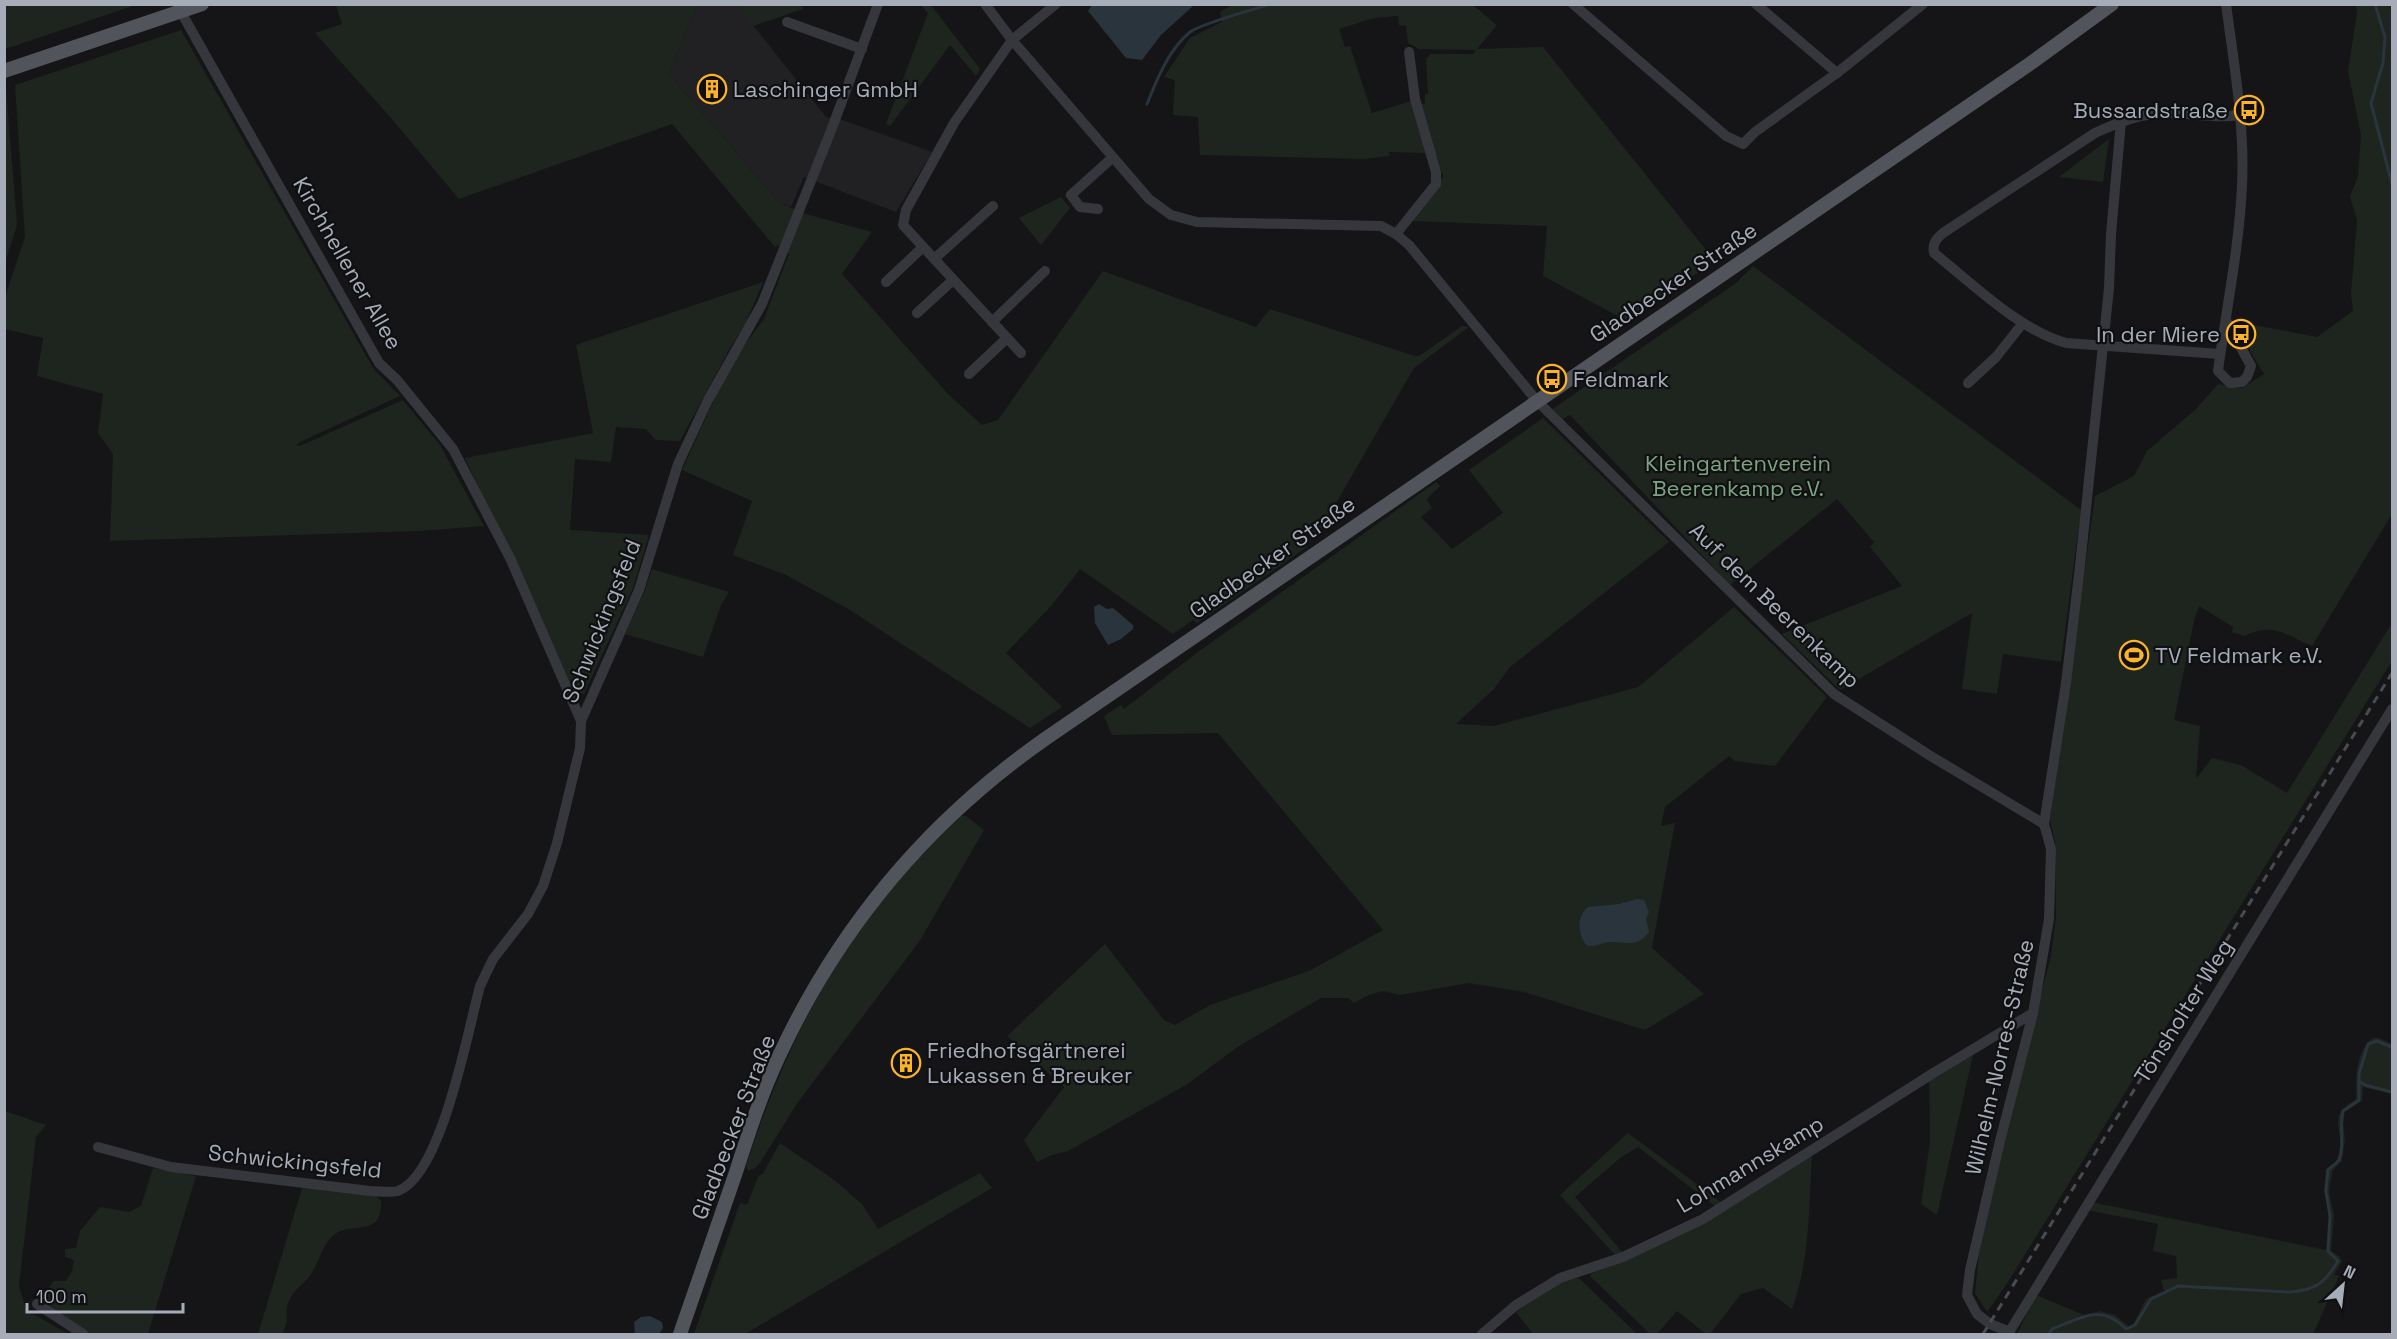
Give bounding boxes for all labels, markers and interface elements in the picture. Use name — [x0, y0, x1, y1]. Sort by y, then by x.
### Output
building icon: Laschinger GmbH — [696, 73, 728, 105]
place label: Laschinger GmbH — [733, 75, 918, 103]
bus stop icon: Bussardstraße — [2233, 94, 2265, 126]
place label: Bussardstraße — [2073, 96, 2228, 124]
street label: Kirchhellener Allee — [287, 172, 409, 354]
street label: Gladbecker Straße — [1584, 216, 1762, 348]
bus stop icon: In der Miere — [2225, 318, 2257, 350]
place label: In der Miere — [2096, 320, 2220, 348]
bus stop icon: Feldmark — [1536, 363, 1568, 395]
place label: Feldmark — [1573, 365, 1669, 393]
park label: Kleingartenverein Beerenkamp e.V. — [1645, 449, 1831, 502]
street label: Gladbecker Straße — [1184, 489, 1360, 625]
street label: Auf dem Beerenkamp — [1684, 516, 1866, 694]
street label: Schwickingsfeld — [555, 535, 647, 707]
sports icon: TV Feldmark e.V. — [2118, 639, 2150, 671]
place label: TV Feldmark e.V. — [2155, 641, 2323, 669]
street label: Tönsholter Weg — [2128, 934, 2238, 1088]
street label: Wilhelm-Norres-Straße — [1958, 936, 2040, 1178]
street label: Gladbecker Straße — [685, 1030, 781, 1224]
place label: Friedhofsgärtnerei Lukassen & Breuker — [927, 1036, 1132, 1089]
building icon: Friedhofsgärtnerei Lukassen & Breuker — [890, 1047, 922, 1079]
street label: Lohmannskamp — [1671, 1109, 1829, 1219]
street label: Schwickingsfeld — [207, 1138, 383, 1184]
north arrow — [2313, 1255, 2373, 1315]
text: N — [2340, 1260, 2359, 1284]
scale bar — [27, 1276, 183, 1314]
text: 100 m — [36, 1285, 87, 1308]

